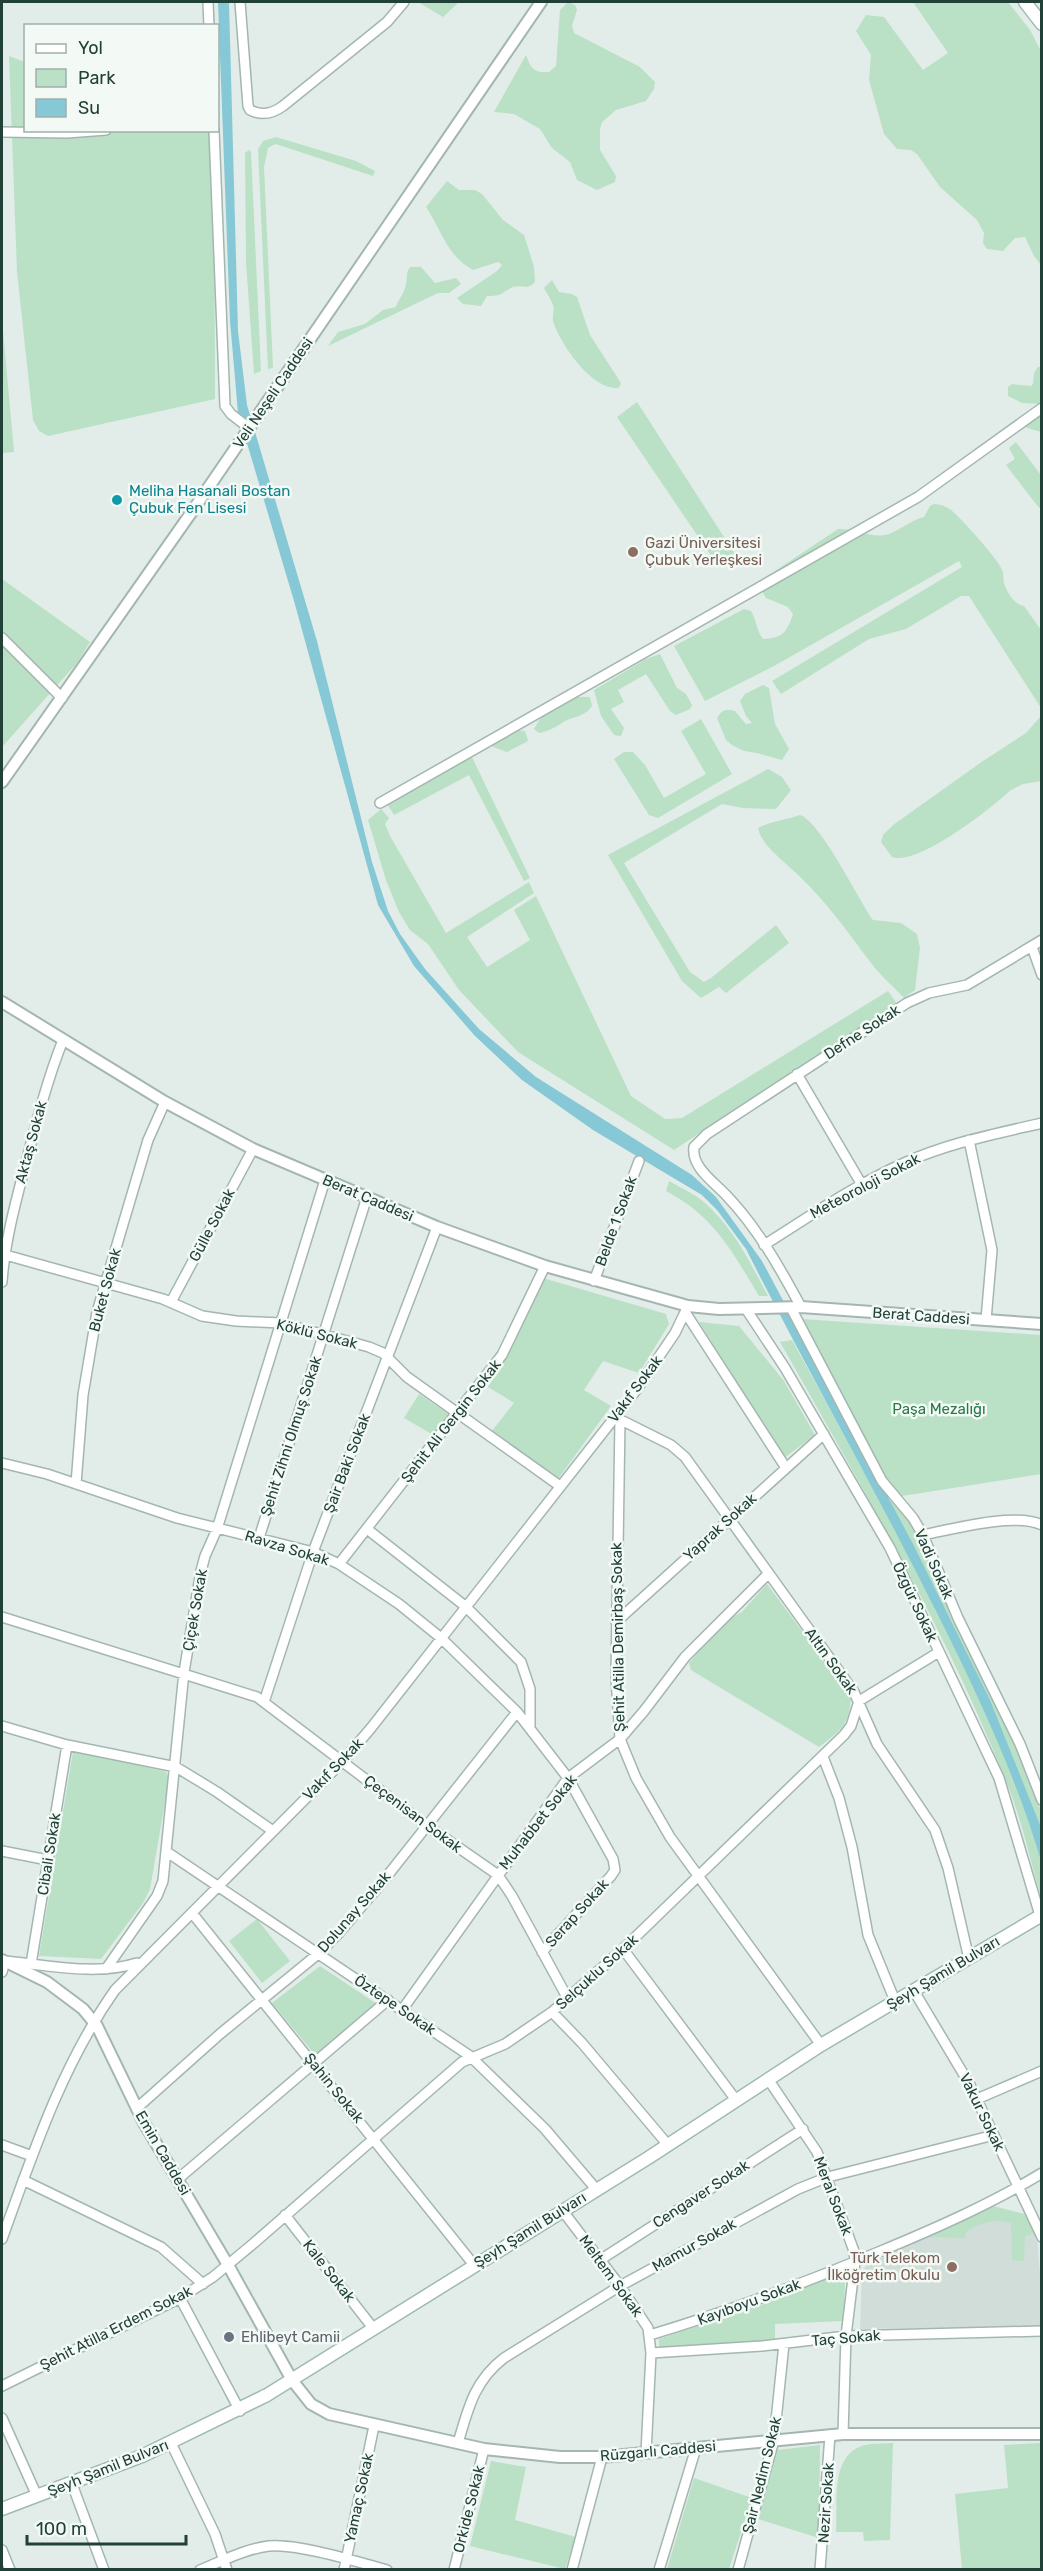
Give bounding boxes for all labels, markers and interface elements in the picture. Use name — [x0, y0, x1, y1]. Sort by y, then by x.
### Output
legend — [24, 24, 219, 132]
text: Yol — [78, 37, 103, 59]
text: Park — [78, 67, 116, 89]
text: Su — [78, 97, 100, 119]
street label: Veli Neşeli Caddesi — [229, 334, 317, 452]
place label: Meliha Hasanali Bostan Çubuk Fen Lisesi — [129, 482, 290, 517]
marker: Meliha Hasanali Bostan Çubuk Fen Lisesi — [110, 493, 124, 507]
place label: Gazi Üniversitesi Çubuk Yerleşkesi — [645, 534, 762, 569]
marker: Gazi Üniversitesi Çubuk Yerleşkesi — [626, 545, 640, 559]
street label: Defne Sokak — [821, 1001, 904, 1063]
street label: Aktaş Sokak — [11, 1098, 51, 1185]
street label: Meteoroloji Sokak — [807, 1149, 923, 1223]
street label: Berat Caddesi — [320, 1171, 416, 1225]
street label: Belde 1 Sokak — [591, 1173, 641, 1269]
street label: Gülle Sokak — [185, 1185, 239, 1265]
street label: Buket Sokak — [85, 1246, 125, 1334]
street label: Berat Caddesi — [872, 1304, 970, 1328]
street label: Köklü Sokak — [275, 1315, 360, 1353]
street label: Vakıf Sokak — [604, 1352, 666, 1426]
street label: Şehit Zihni Olmuş Sokak — [257, 1353, 325, 1518]
street label: Şehit Ali Gergin Sokak — [397, 1355, 505, 1486]
park label: Paşa Mezalığı — [892, 1400, 986, 1418]
street label: Şair Baki Sokak — [320, 1410, 374, 1515]
street label: Yaprak Sokak — [680, 1489, 760, 1565]
street label: Vadi Sokak — [911, 1526, 958, 1602]
street label: Ravza Sokak — [243, 1527, 332, 1569]
street label: Şehit Atilla Demirbaş Sokak — [607, 1542, 629, 1732]
street label: Özgür Sokak — [889, 1559, 941, 1645]
street label: Çiçek Sokak — [179, 1567, 211, 1652]
street label: Altın Sokak — [801, 1624, 861, 1698]
street label: Vakıf Sokak — [299, 1734, 367, 1804]
street label: Çeçenisan Sokak — [360, 1771, 466, 1857]
street label: Muhabbet Sokak — [495, 1771, 581, 1873]
street label: Cibali Sokak — [34, 1811, 64, 1897]
street label: Dolunay Sokak — [314, 1867, 394, 1956]
street label: Serap Sokak — [542, 1875, 613, 1951]
street label: Selçuklu Sokak — [552, 1930, 642, 2014]
street label: Şeyh Şamil Bulvarı — [883, 1932, 1003, 2014]
street label: Öztepe Sokak — [351, 1971, 439, 2039]
street label: Şahin Sokak — [300, 2049, 368, 2127]
street label: Vakur Sokak — [955, 2070, 1009, 2154]
street label: Emin Caddesi — [132, 2108, 194, 2198]
street label: Meral Sokak — [810, 2154, 856, 2238]
street label: Cengaver Sokak — [649, 2156, 753, 2232]
street label: Şeyh Şamil Bulvarı — [471, 2188, 589, 2272]
street label: Mamur Sokak — [649, 2214, 739, 2275]
street label: Meltem Sokak — [575, 2232, 647, 2321]
street label: Kale Sokak — [299, 2236, 359, 2306]
place label: Türk Telekom İlköğretim Okulu — [827, 2249, 940, 2284]
marker: Türk Telekom İlköğretim Okulu — [945, 2260, 959, 2274]
street label: Kayıboyu Sokak — [695, 2275, 803, 2329]
street label: Şehit Atilla Erdem Sokak — [37, 2282, 195, 2374]
street label: Taç Sokak — [811, 2326, 881, 2350]
place label: Ehlibeyt Camii — [241, 2328, 340, 2346]
marker: Ehlibeyt Camii — [222, 2330, 236, 2344]
street label: Şair Nedim Sokak — [739, 2414, 785, 2536]
street label: Şeyh Şamil Bulvarı — [45, 2436, 171, 2500]
street label: Rüzgarlı Caddesi — [599, 2437, 717, 2465]
street label: Yamaç Sokak — [341, 2451, 377, 2545]
street label: Nezir Sokak — [814, 2462, 838, 2544]
street label: Orkide Sokak — [449, 2463, 489, 2555]
scale bar — [27, 2508, 186, 2546]
text: 100 m — [36, 2518, 87, 2540]

